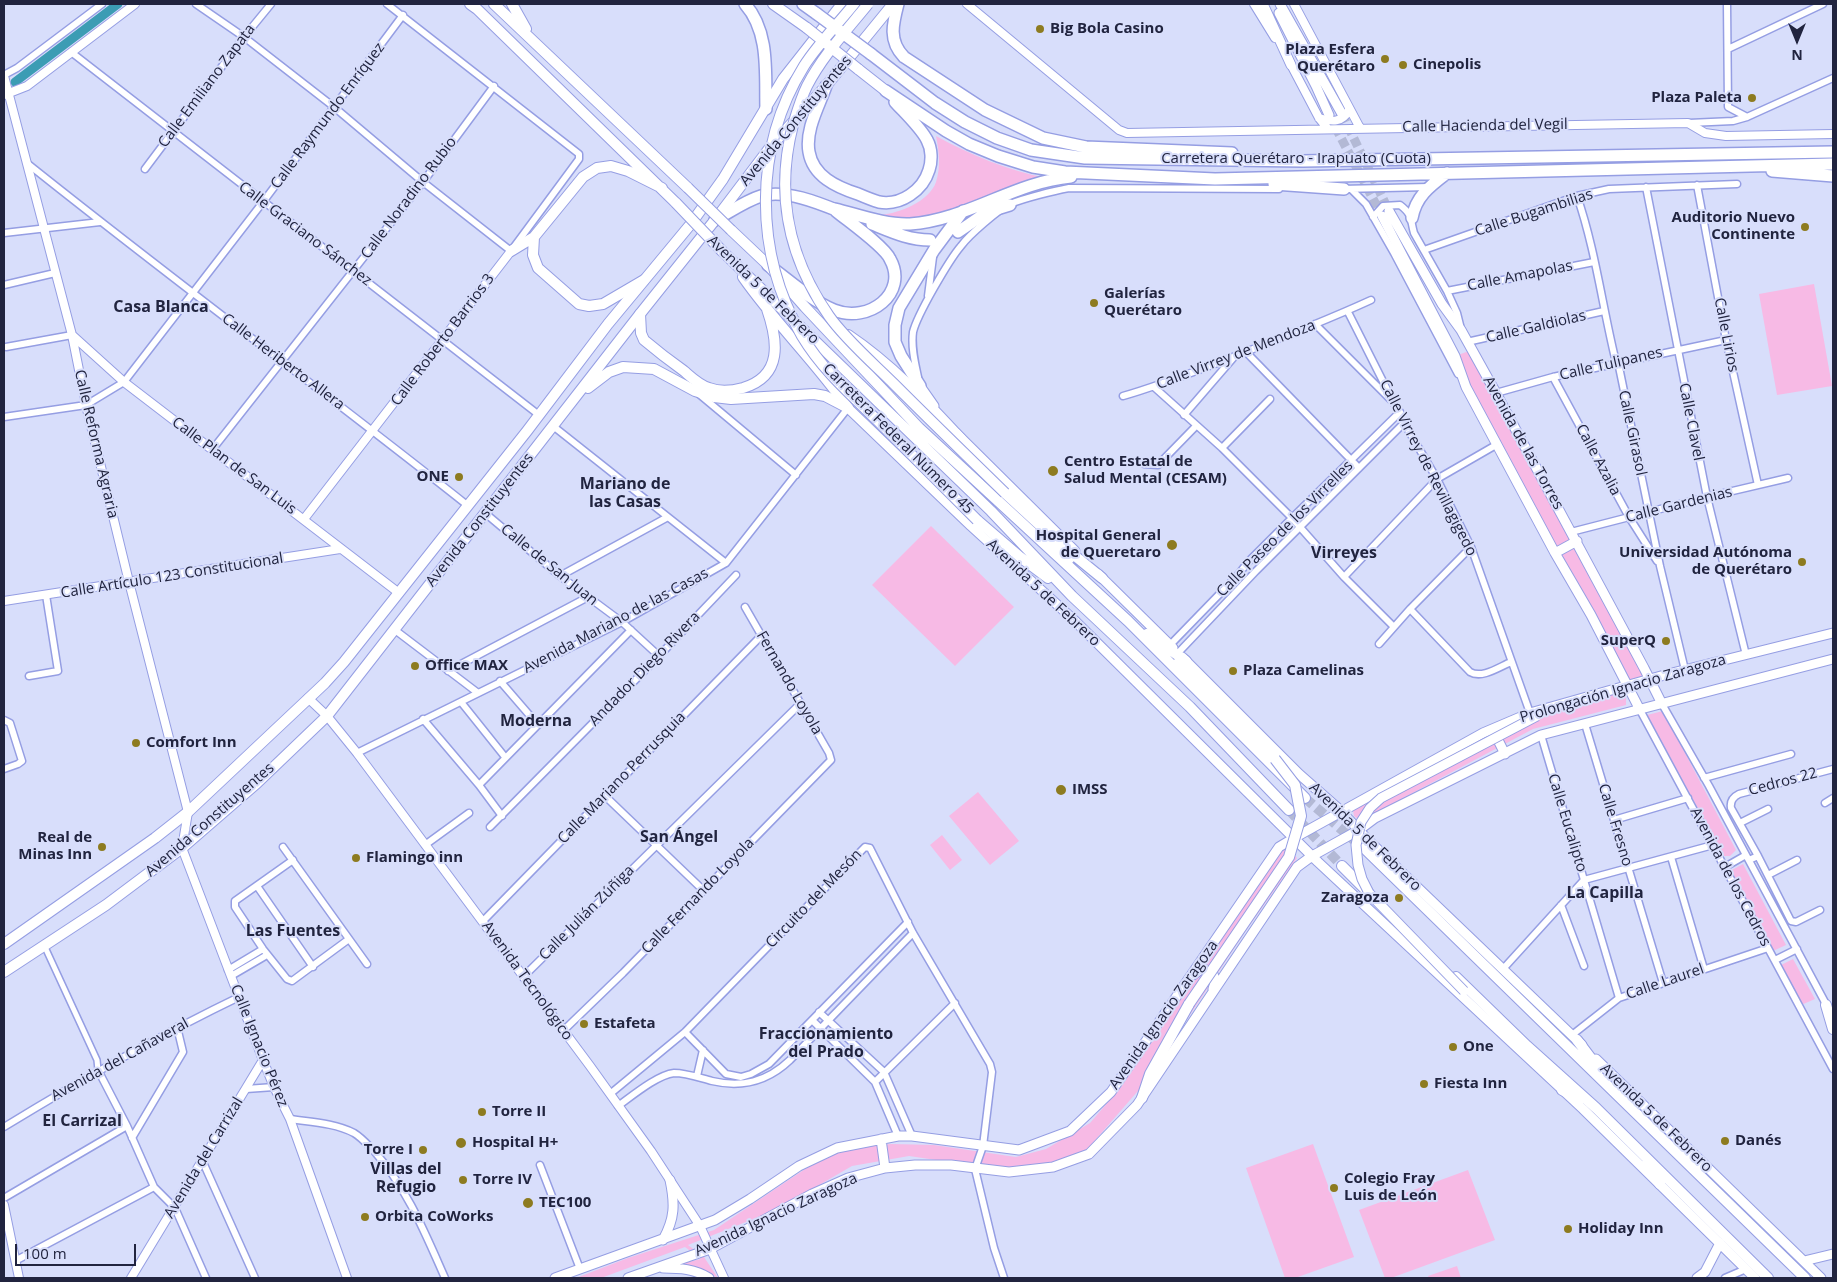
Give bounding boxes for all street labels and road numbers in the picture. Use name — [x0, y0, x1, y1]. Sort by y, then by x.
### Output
street label: Calle Emiliano Zapata — [155, 21, 259, 151]
street label: Calle Raymundo Enríquez — [267, 39, 389, 193]
street label: Avenida Constituyentes — [736, 52, 856, 190]
street label: Calle Hacienda del Vegil — [1402, 116, 1568, 136]
street label: Calle Noradino Rubio — [357, 133, 461, 263]
street label: Carretera Querétaro - Irapuato (Cuota) — [1161, 150, 1431, 168]
street label: Calle Graciano Sánchez — [235, 178, 375, 290]
street label: Calle Bugambilias — [1473, 185, 1595, 241]
street label: Avenida 5 de Febrero — [703, 232, 823, 348]
street label: Calle Amapolas — [1466, 257, 1574, 295]
street label: Calle Roberto Barrios 3 — [387, 270, 499, 410]
street label: Calle Lirios — [1710, 296, 1742, 374]
street label: Calle Galdiolas — [1484, 307, 1588, 347]
street label: Calle Heriberto Allera — [218, 310, 348, 414]
street label: Calle Virrey de Mendoza — [1154, 316, 1318, 394]
street label: Calle Tulipanes — [1558, 343, 1664, 385]
street label: Carretera Federal Número 45 — [819, 360, 977, 518]
street label: Calle Reforma Agraria — [70, 368, 122, 520]
street label: Avenida de las Torres — [1479, 373, 1567, 513]
street label: Calle Virrey de Revillagigedo — [1376, 377, 1480, 559]
street label: Calle Clavel — [1675, 382, 1707, 462]
street label: Calle Girasol — [1614, 389, 1650, 477]
street label: Calle Plan de San Luis — [168, 413, 300, 519]
street label: Calle Azalia — [1572, 421, 1624, 499]
street label: Avenida Constituyentes — [422, 450, 538, 590]
street label: Calle Paseo de los Virrelles — [1213, 457, 1357, 601]
street label: Calle Gardenias — [1624, 483, 1734, 527]
street label: Calle de San Juan — [497, 520, 601, 610]
street label: Avenida 5 de Febrero — [982, 536, 1104, 650]
street label: Calle Artículo 123 Constitucional — [59, 550, 285, 602]
street label: Avenida Mariano de las Casas — [520, 564, 712, 678]
street label: Andador Diego Rivera — [586, 608, 704, 730]
street label: Fernando Loyola — [752, 628, 826, 738]
street label: Prolongación Ignacio Zaragoza — [1518, 651, 1728, 727]
street label: Calle Mariano Perrusquia — [554, 708, 690, 848]
street label: Avenida Constituyentes — [142, 759, 278, 881]
street label: Cedros 22 — [1747, 764, 1819, 800]
street label: Calle Eucalipto — [1544, 772, 1590, 874]
street label: Avenida 5 de Febrero — [1305, 779, 1425, 895]
street label: Calle Fresno — [1594, 782, 1636, 868]
street label: Avenida de los Cedros — [1686, 805, 1774, 949]
street label: Calle Fernando Loyola — [638, 834, 758, 958]
street label: Circuito del Mesón — [762, 846, 866, 952]
street label: Calle Julián Zúñiga — [536, 862, 638, 964]
street label: Avenida Tecnológico — [478, 918, 576, 1044]
street label: Avenida Ignacio Zaragoza — [1106, 937, 1222, 1093]
street label: Calle Laurel — [1624, 960, 1706, 1004]
street label: Calle Ignacio Pérez — [226, 982, 292, 1110]
street label: Avenida del Cañaveral — [48, 1015, 192, 1105]
street label: Avenida 5 de Febrero — [1596, 1060, 1716, 1176]
street label: Avenida del Carrizal — [161, 1094, 247, 1222]
street label: Avenida Ignacio Zaragoza — [692, 1169, 860, 1261]

